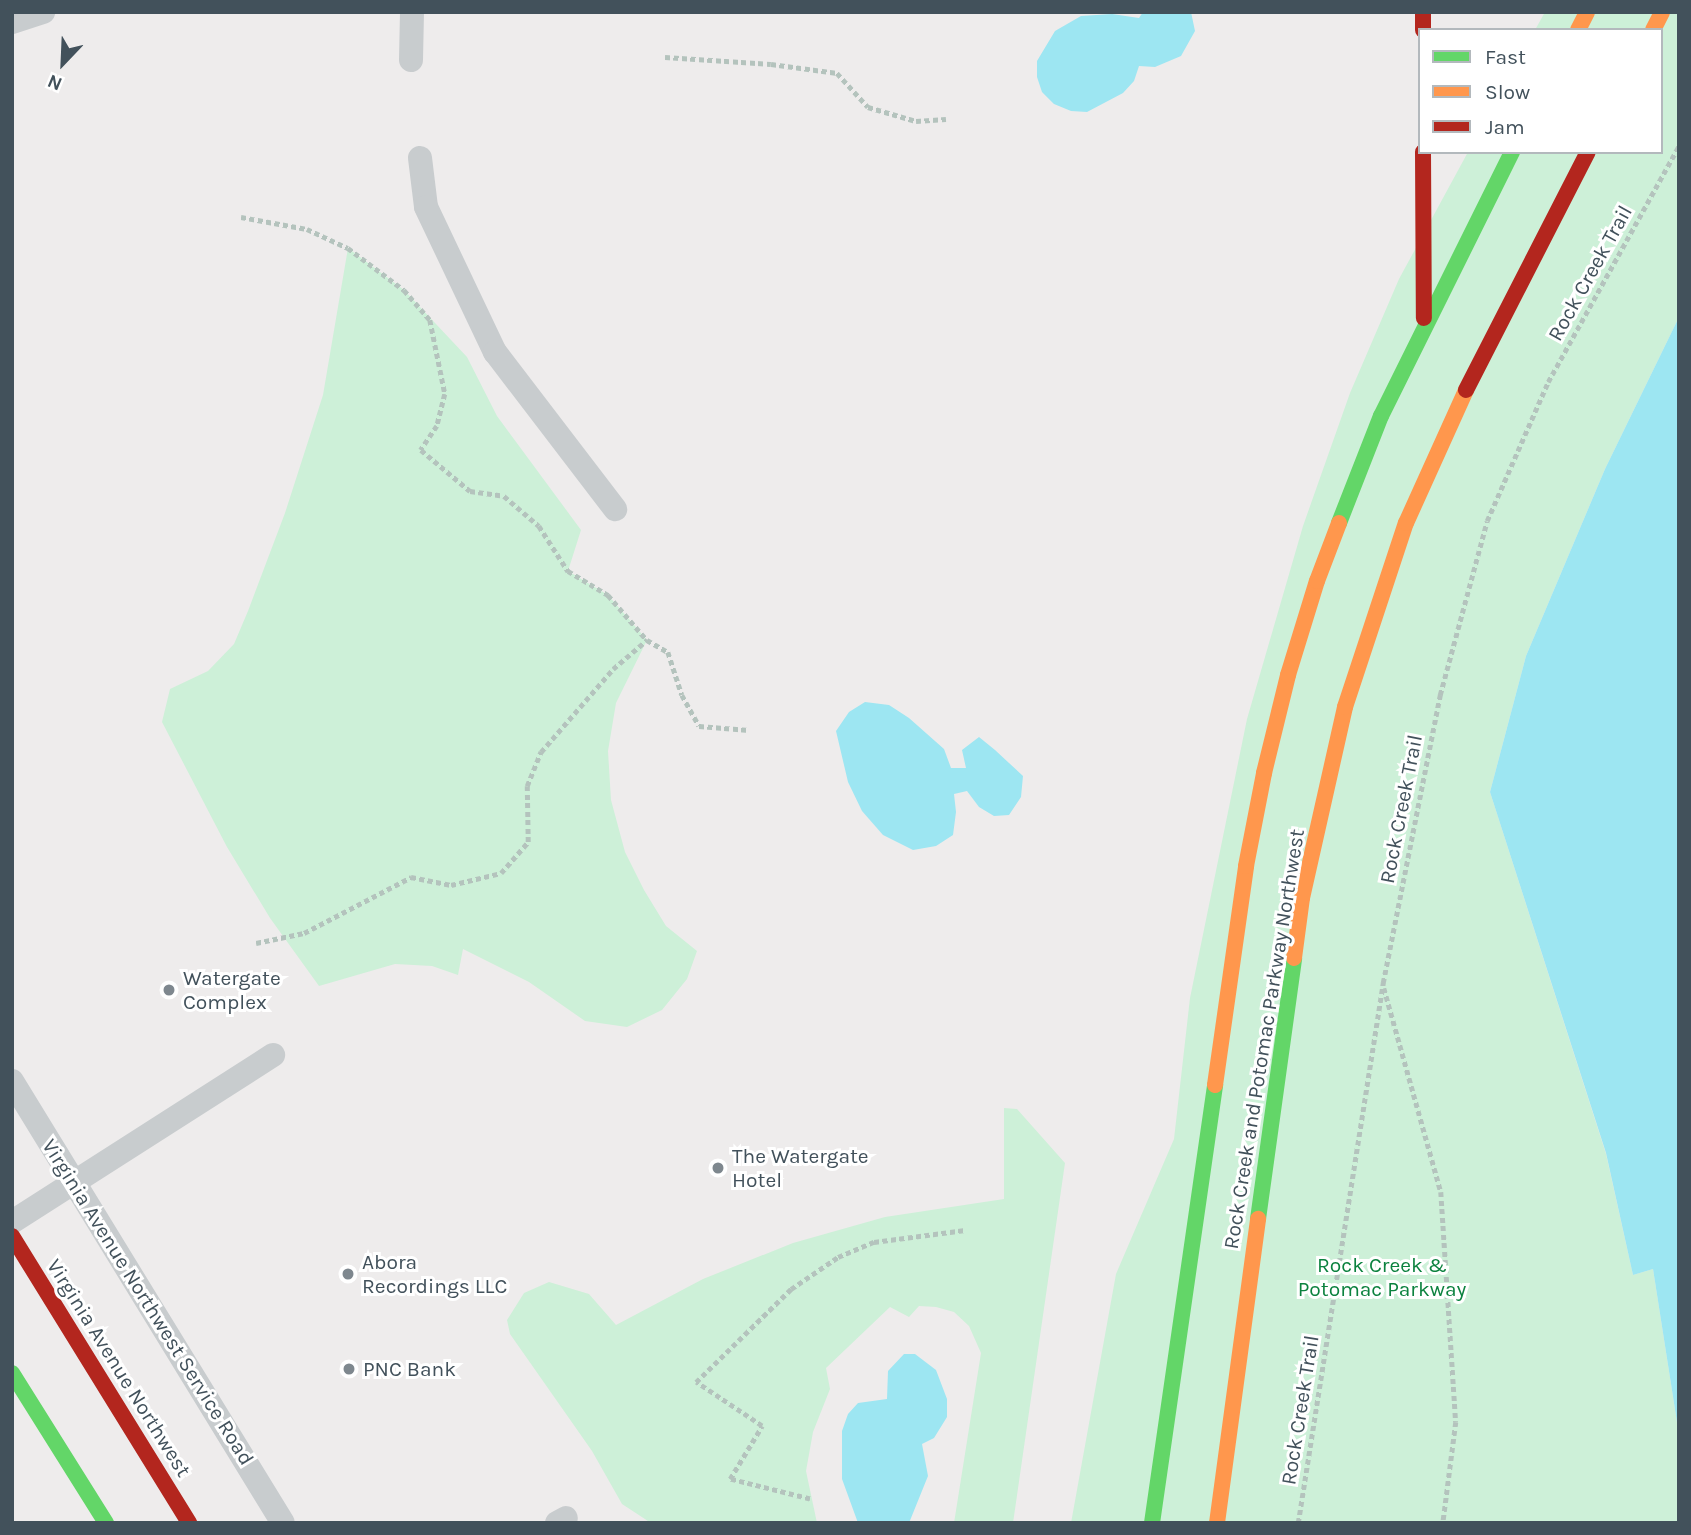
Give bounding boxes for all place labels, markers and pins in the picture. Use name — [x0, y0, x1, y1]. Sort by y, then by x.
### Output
place label: Watergate Complex — [183, 965, 281, 1015]
marker: Watergate Complex — [161, 982, 177, 998]
place label: The Watergate Hotel — [732, 1143, 869, 1193]
marker: The Watergate Hotel — [710, 1160, 726, 1176]
place label: Abora Recordings LLC — [362, 1249, 507, 1299]
marker: Abora Recordings LLC — [340, 1266, 356, 1282]
place label: PNC Bank — [363, 1356, 456, 1382]
marker: PNC Bank — [341, 1361, 357, 1377]

